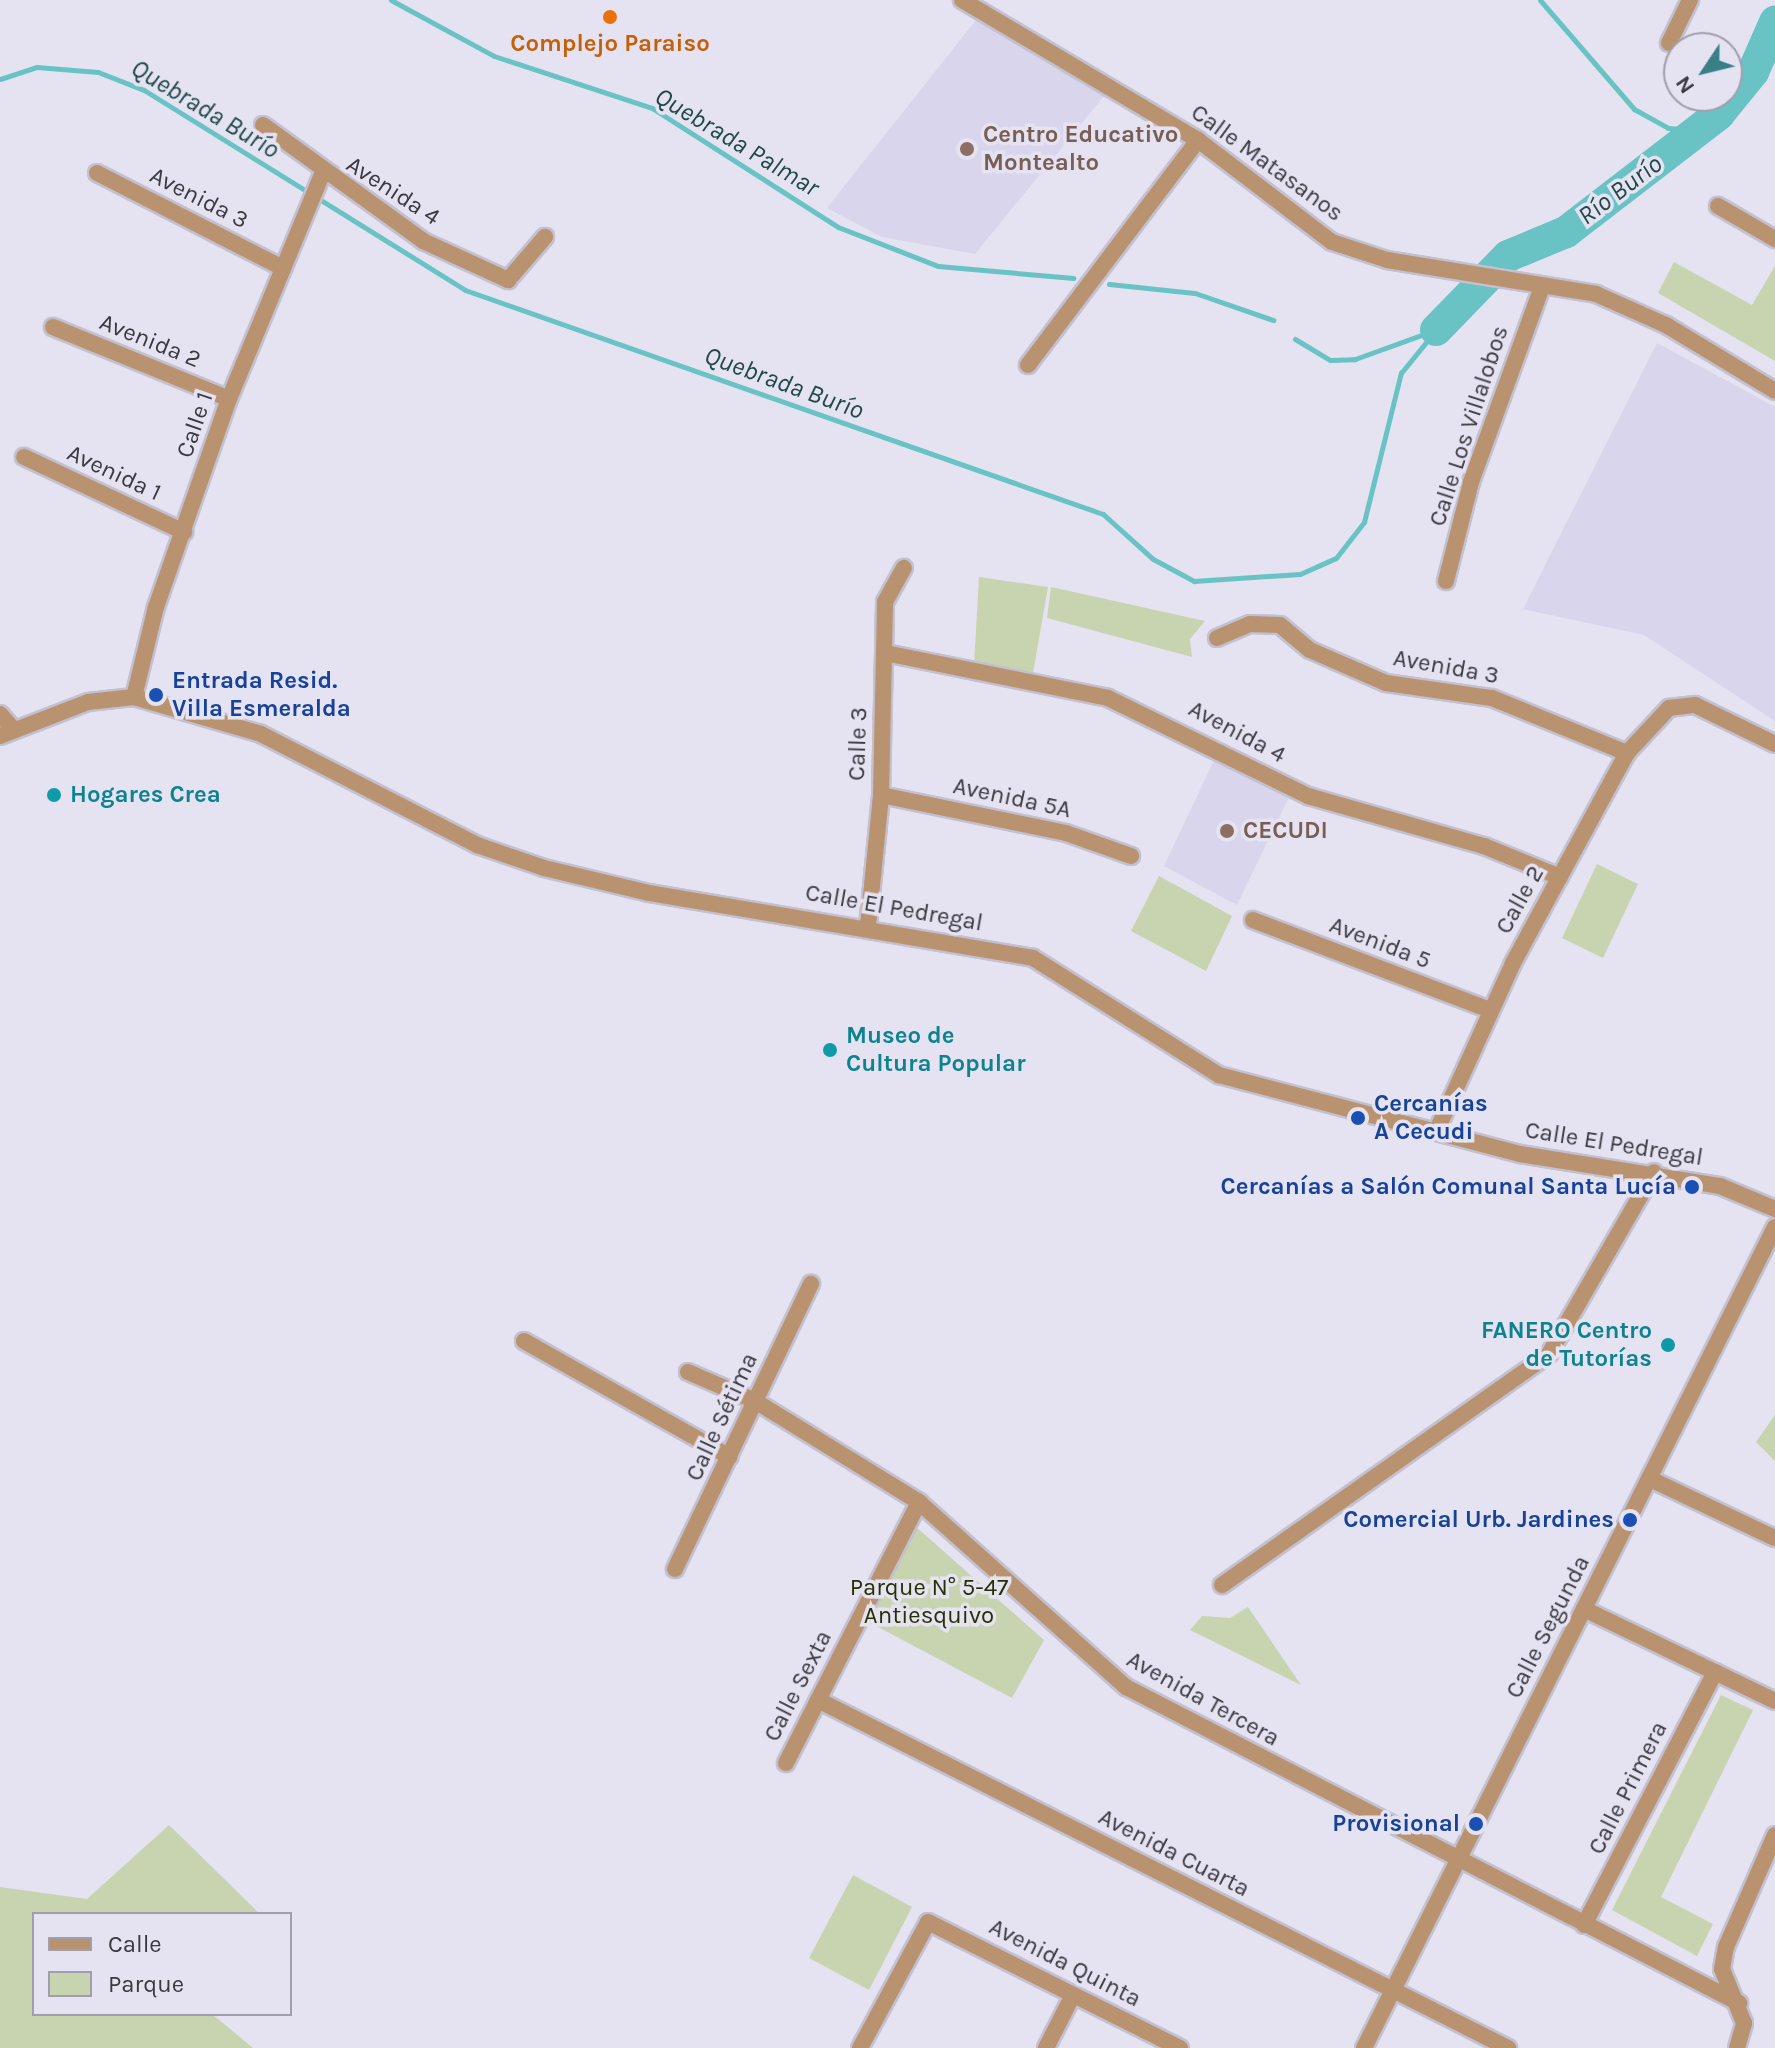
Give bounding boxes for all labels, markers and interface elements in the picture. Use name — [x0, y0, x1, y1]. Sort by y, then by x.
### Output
marker: Complejo Paraiso — [601, 8, 619, 26]
place label: Complejo Paraiso — [510, 30, 710, 58]
north arrow — [1663, 32, 1743, 112]
water label: Quebrada Burío — [125, 53, 285, 165]
text: N — [1670, 71, 1700, 99]
water label: Quebrada Palmar — [649, 81, 825, 203]
street label: Calle Matasanos — [1185, 98, 1349, 228]
place label: Centro Educativo Montealto — [983, 121, 1178, 177]
marker: Centro Educativo Montealto — [958, 140, 976, 158]
water label: Río Burío — [1572, 148, 1668, 232]
street label: Avenida 4 — [341, 150, 445, 232]
street label: Avenida 3 — [145, 161, 253, 235]
street label: Avenida 2 — [95, 308, 205, 374]
street label: Calle Los Villalobos — [1423, 322, 1515, 530]
water label: Quebrada Burío — [700, 340, 868, 426]
street label: Calle 1 — [170, 388, 220, 462]
street label: Avenida 1 — [62, 439, 166, 507]
street label: Avenida 3 — [1391, 644, 1501, 690]
place label: Entrada Resid. Villa Esmeralda — [172, 667, 351, 723]
marker: Entrada Resid. Villa Esmeralda — [147, 686, 165, 704]
street label: Avenida 4 — [1184, 694, 1290, 770]
street label: Calle 3 — [842, 707, 874, 781]
street label: Avenida 5A — [950, 771, 1074, 825]
place label: Hogares Crea — [70, 781, 221, 809]
marker: Hogares Crea — [45, 786, 63, 804]
place label: CECUDI — [1243, 817, 1328, 845]
marker: CECUDI — [1218, 822, 1236, 840]
street label: Calle 2 — [1490, 861, 1550, 939]
street label: Calle El Pedregal — [803, 878, 985, 938]
street label: Avenida 5 — [1325, 911, 1435, 975]
place label: Museo de Cultura Popular — [846, 1022, 1026, 1078]
marker: Museo de Cultura Popular — [821, 1041, 839, 1059]
place label: Cercanías A Cecudi — [1374, 1090, 1488, 1146]
marker: Cercanías A Cecudi — [1349, 1109, 1367, 1127]
street label: Calle El Pedregal — [1523, 1116, 1705, 1172]
place label: Cercanías a Salón Comunal Santa Lucía — [1221, 1173, 1676, 1201]
marker: Cercanías a Salón Comunal Santa Lucía — [1683, 1178, 1701, 1196]
place label: FANERO Centro de Tutorías — [1481, 1317, 1652, 1373]
marker: FANERO Centro de Tutorías — [1659, 1336, 1677, 1354]
street label: Calle Sétima — [680, 1348, 764, 1486]
place label: Comercial Urb. Jardines — [1343, 1506, 1614, 1534]
marker: Comercial Urb. Jardines — [1621, 1511, 1639, 1529]
street label: Calle Segunda — [1500, 1551, 1596, 1703]
park label: Parque N° 5-47 Antiesquivo — [850, 1574, 1008, 1630]
street label: Calle Sexta — [758, 1626, 838, 1746]
street label: Avenida Tercera — [1122, 1645, 1284, 1753]
street label: Calle Primera — [1582, 1717, 1674, 1859]
street label: Avenida Cuarta — [1094, 1803, 1254, 1903]
place label: Provisional — [1332, 1810, 1460, 1838]
marker: Provisional — [1467, 1815, 1485, 1833]
legend — [32, 1912, 292, 2016]
street label: Avenida Quinta — [984, 1912, 1146, 2014]
text: Calle — [108, 1930, 162, 1958]
text: Parque — [108, 1970, 184, 1998]

